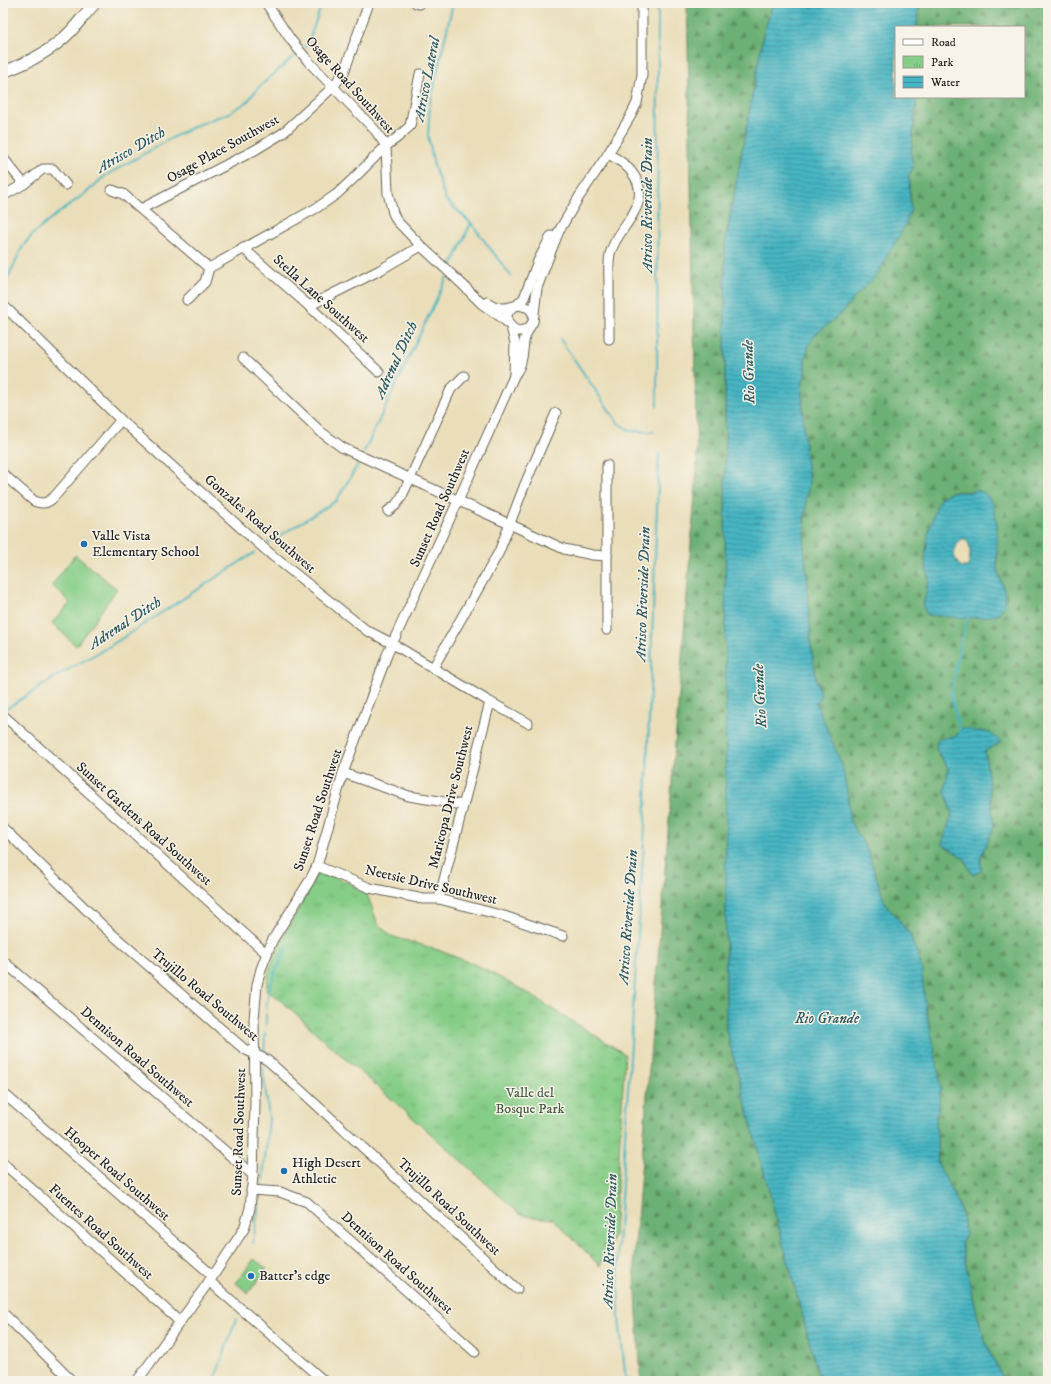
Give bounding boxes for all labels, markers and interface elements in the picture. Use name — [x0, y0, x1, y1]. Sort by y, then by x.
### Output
legend — [895, 26, 1025, 98]
street label: Osage Road Southwest — [302, 33, 399, 138]
water label: Atrisco Lateral — [409, 33, 445, 125]
text: Road — [931, 35, 956, 50]
text: Park — [931, 55, 953, 70]
text: Water — [930, 75, 960, 90]
street label: Osage Place Southwest — [164, 110, 283, 187]
water label: Atrisco Ditch — [91, 123, 169, 178]
water label: Atrisco Riverside Drain — [638, 137, 657, 274]
street label: Stella Lane Southwest — [269, 251, 373, 347]
water label: Adrenal Ditch — [369, 318, 422, 403]
water label: Rio Grande — [738, 339, 760, 405]
street label: Sunset Road Southwest — [406, 445, 474, 570]
street label: Gonzales Road Southwest — [200, 471, 320, 578]
water label: Atrisco Riverside Drain — [631, 526, 655, 664]
place label: Valle Vista Elementary School — [91, 527, 200, 561]
marker: Valle Vista Elementary School — [79, 539, 89, 549]
water label: Adrenal Ditch — [84, 592, 165, 655]
water label: Rio Grande — [749, 663, 771, 729]
street label: Maricopa Drive Southwest — [424, 723, 478, 871]
street label: Sunset Road Southwest — [290, 746, 346, 874]
street label: Sunset Gardens Road Southwest — [72, 758, 216, 890]
water label: Atrisco Riverside Drain — [614, 849, 642, 987]
street label: Neetsie Drive Southwest — [363, 861, 499, 909]
street label: Trujillo Road Southwest — [148, 945, 263, 1046]
street label: Dennison Road Southwest — [76, 1003, 198, 1112]
water label: Rio Grande — [794, 1009, 860, 1028]
street label: Sunset Road Southwest — [228, 1067, 250, 1196]
park label: Valle del Bosque Park — [496, 1084, 565, 1118]
street label: Hooper Road Southwest — [60, 1123, 174, 1225]
place label: High Desert Athletic — [292, 1154, 361, 1188]
street label: Trujillo Road Southwest — [394, 1154, 505, 1260]
marker: High Desert Athletic — [279, 1166, 289, 1176]
water label: Atrisco Riverside Drain — [598, 1173, 622, 1311]
street label: Fuentes Road Southwest — [45, 1180, 157, 1284]
street label: Dennison Road Southwest — [337, 1208, 457, 1318]
place label: Batter's edge — [259, 1267, 330, 1285]
marker: Batter's edge — [246, 1271, 256, 1281]

